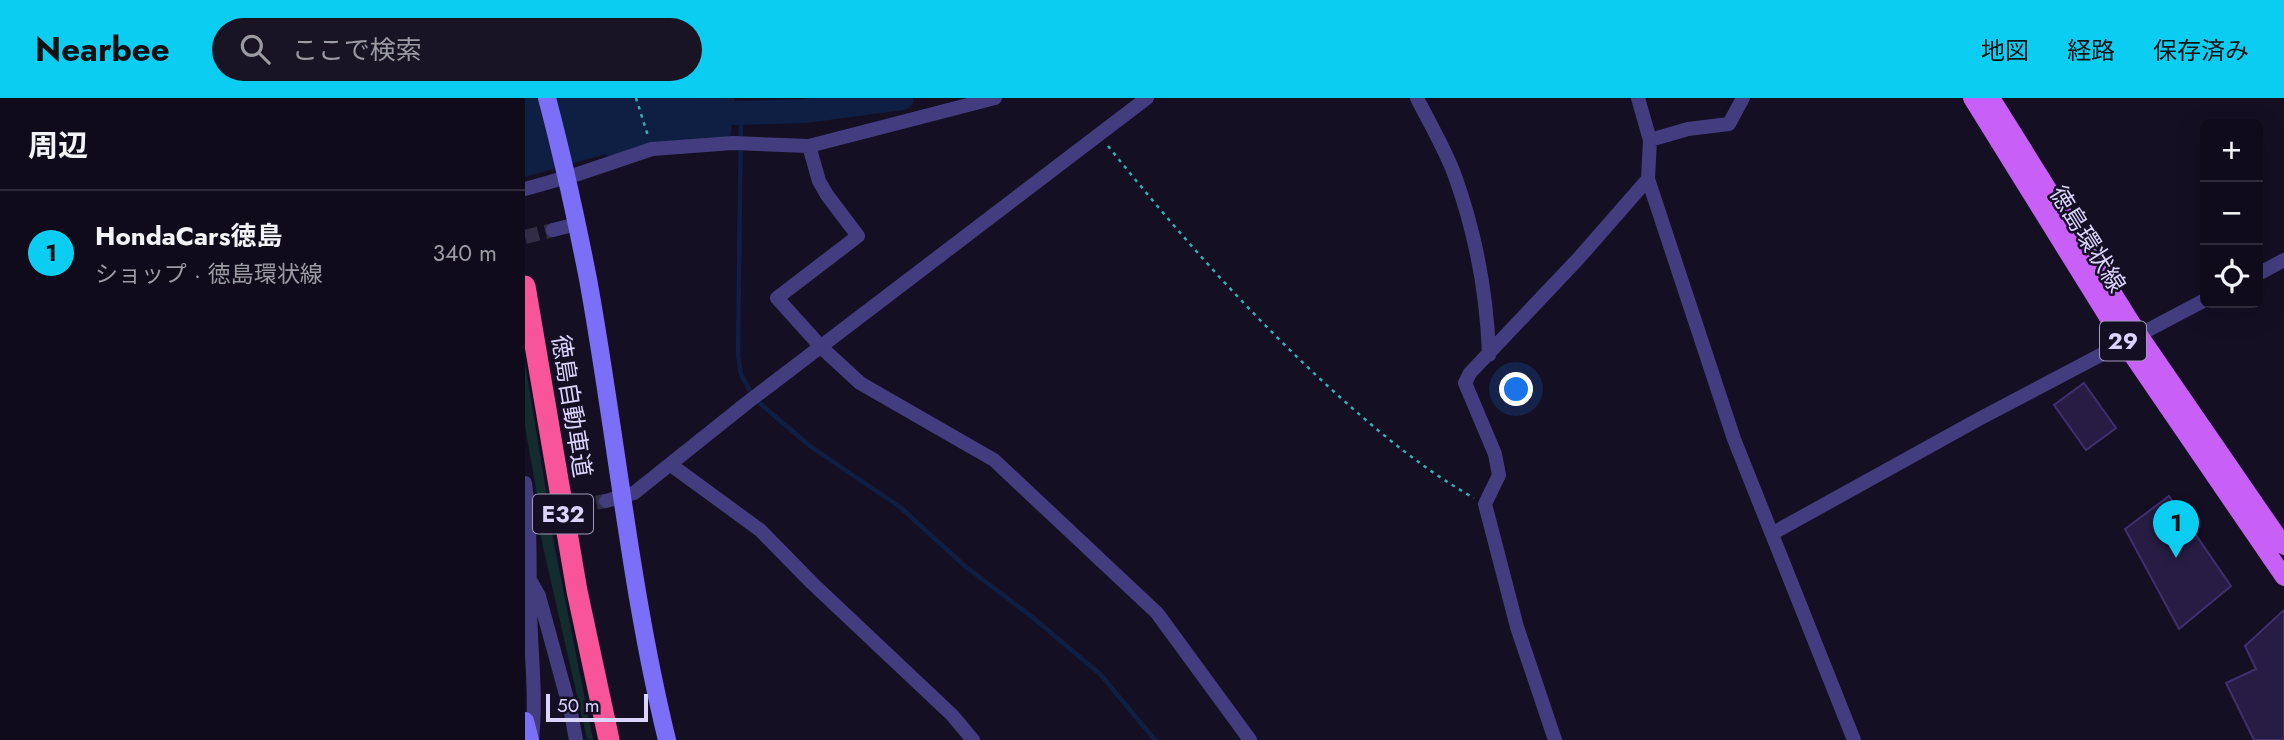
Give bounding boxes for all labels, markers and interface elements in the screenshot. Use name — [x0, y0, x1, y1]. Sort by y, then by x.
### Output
search box — [212, 18, 702, 81]
text: Nearbee — [35, 26, 170, 73]
icon: search — [236, 30, 274, 68]
text: ここで検索 — [292, 31, 422, 69]
text: 地図 — [1981, 33, 2029, 68]
text: 経路 — [2067, 33, 2115, 68]
text: 保存済み — [2153, 33, 2249, 68]
map controls — [2200, 119, 2263, 308]
button: + — [2200, 119, 2263, 182]
text: 周辺 — [28, 124, 88, 167]
street label: 徳島環状線 — [2041, 179, 2135, 299]
button: − — [2200, 182, 2263, 245]
text: HondaCars徳島 — [95, 217, 283, 255]
text: 1 — [45, 236, 57, 270]
text: 340 m — [432, 236, 497, 270]
button: locate — [2200, 245, 2263, 308]
text: ショップ · 徳島環状線 — [95, 257, 323, 291]
road number: 29 — [2100, 322, 2146, 360]
street label: 徳島自動車道 — [543, 332, 601, 480]
your location — [1499, 372, 1533, 406]
road number: E32 — [533, 494, 593, 534]
pin: 1 — [2153, 500, 2199, 558]
scale bar — [546, 691, 647, 723]
text: 50 m — [557, 692, 600, 719]

